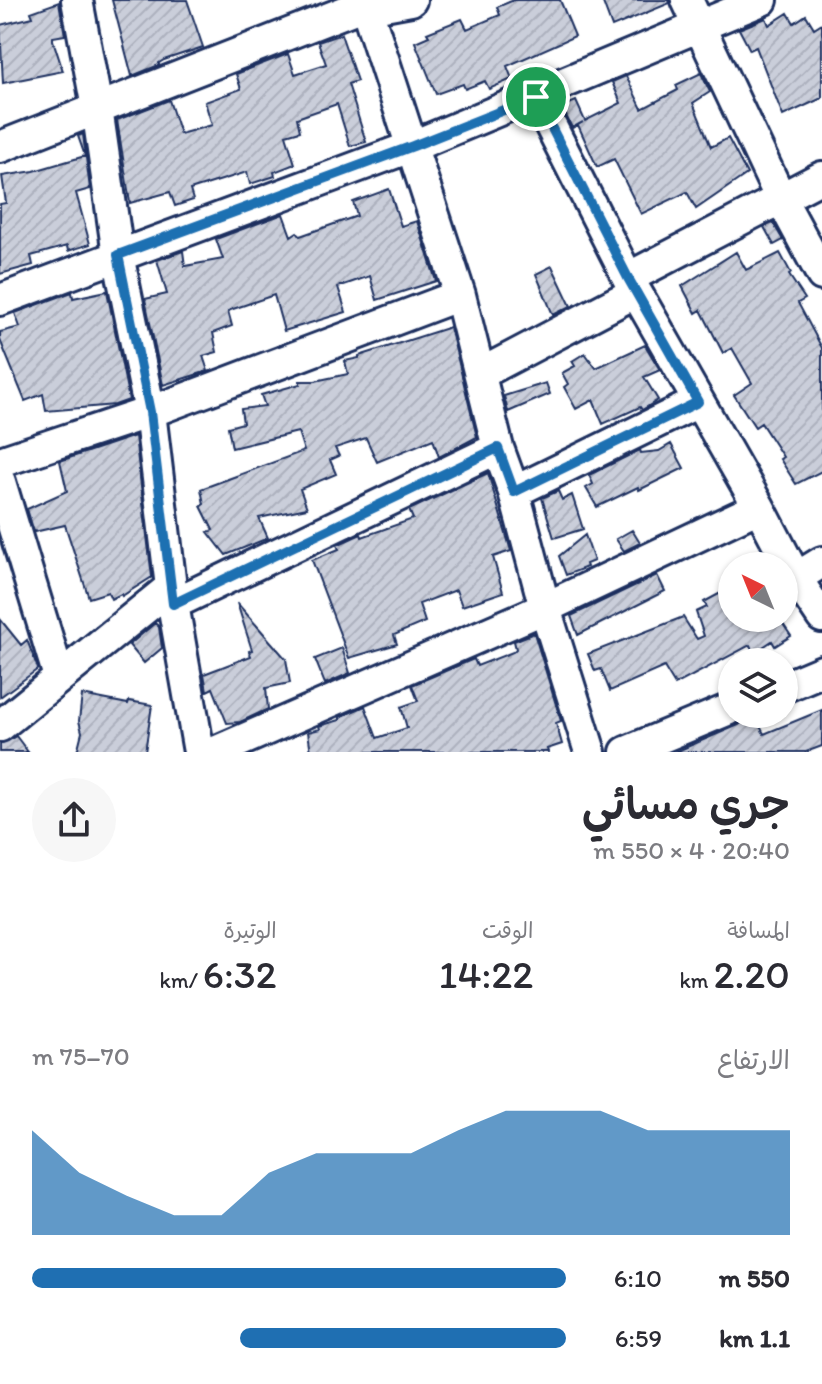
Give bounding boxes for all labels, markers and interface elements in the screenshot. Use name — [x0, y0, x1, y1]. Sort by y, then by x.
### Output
pin — [502, 63, 570, 131]
icon: arrive — [514, 75, 558, 119]
north arrow — [718, 552, 798, 632]
map controls — [718, 552, 798, 728]
button: layers — [718, 648, 798, 728]
text: جري مسائي — [582, 777, 790, 830]
button: share — [32, 778, 116, 862]
text: 20:40 · 4 × 550 m — [593, 834, 790, 866]
text: الوتيرة — [224, 917, 277, 944]
text: الوقت — [482, 917, 533, 944]
text: المسافة — [727, 917, 790, 944]
text: 6:32 — [203, 950, 277, 998]
text: 14:22 — [439, 950, 533, 998]
text: 2.20 — [713, 950, 790, 998]
text: /km — [160, 967, 203, 994]
text: km — [679, 967, 713, 994]
text: 70–75 m — [32, 1040, 130, 1072]
text: الارتفاع — [717, 1044, 790, 1076]
text: 6:10 — [614, 1262, 662, 1294]
text: 550 m — [719, 1262, 790, 1294]
text: 6:59 — [615, 1322, 662, 1354]
text: 1.1 km — [719, 1322, 790, 1354]

